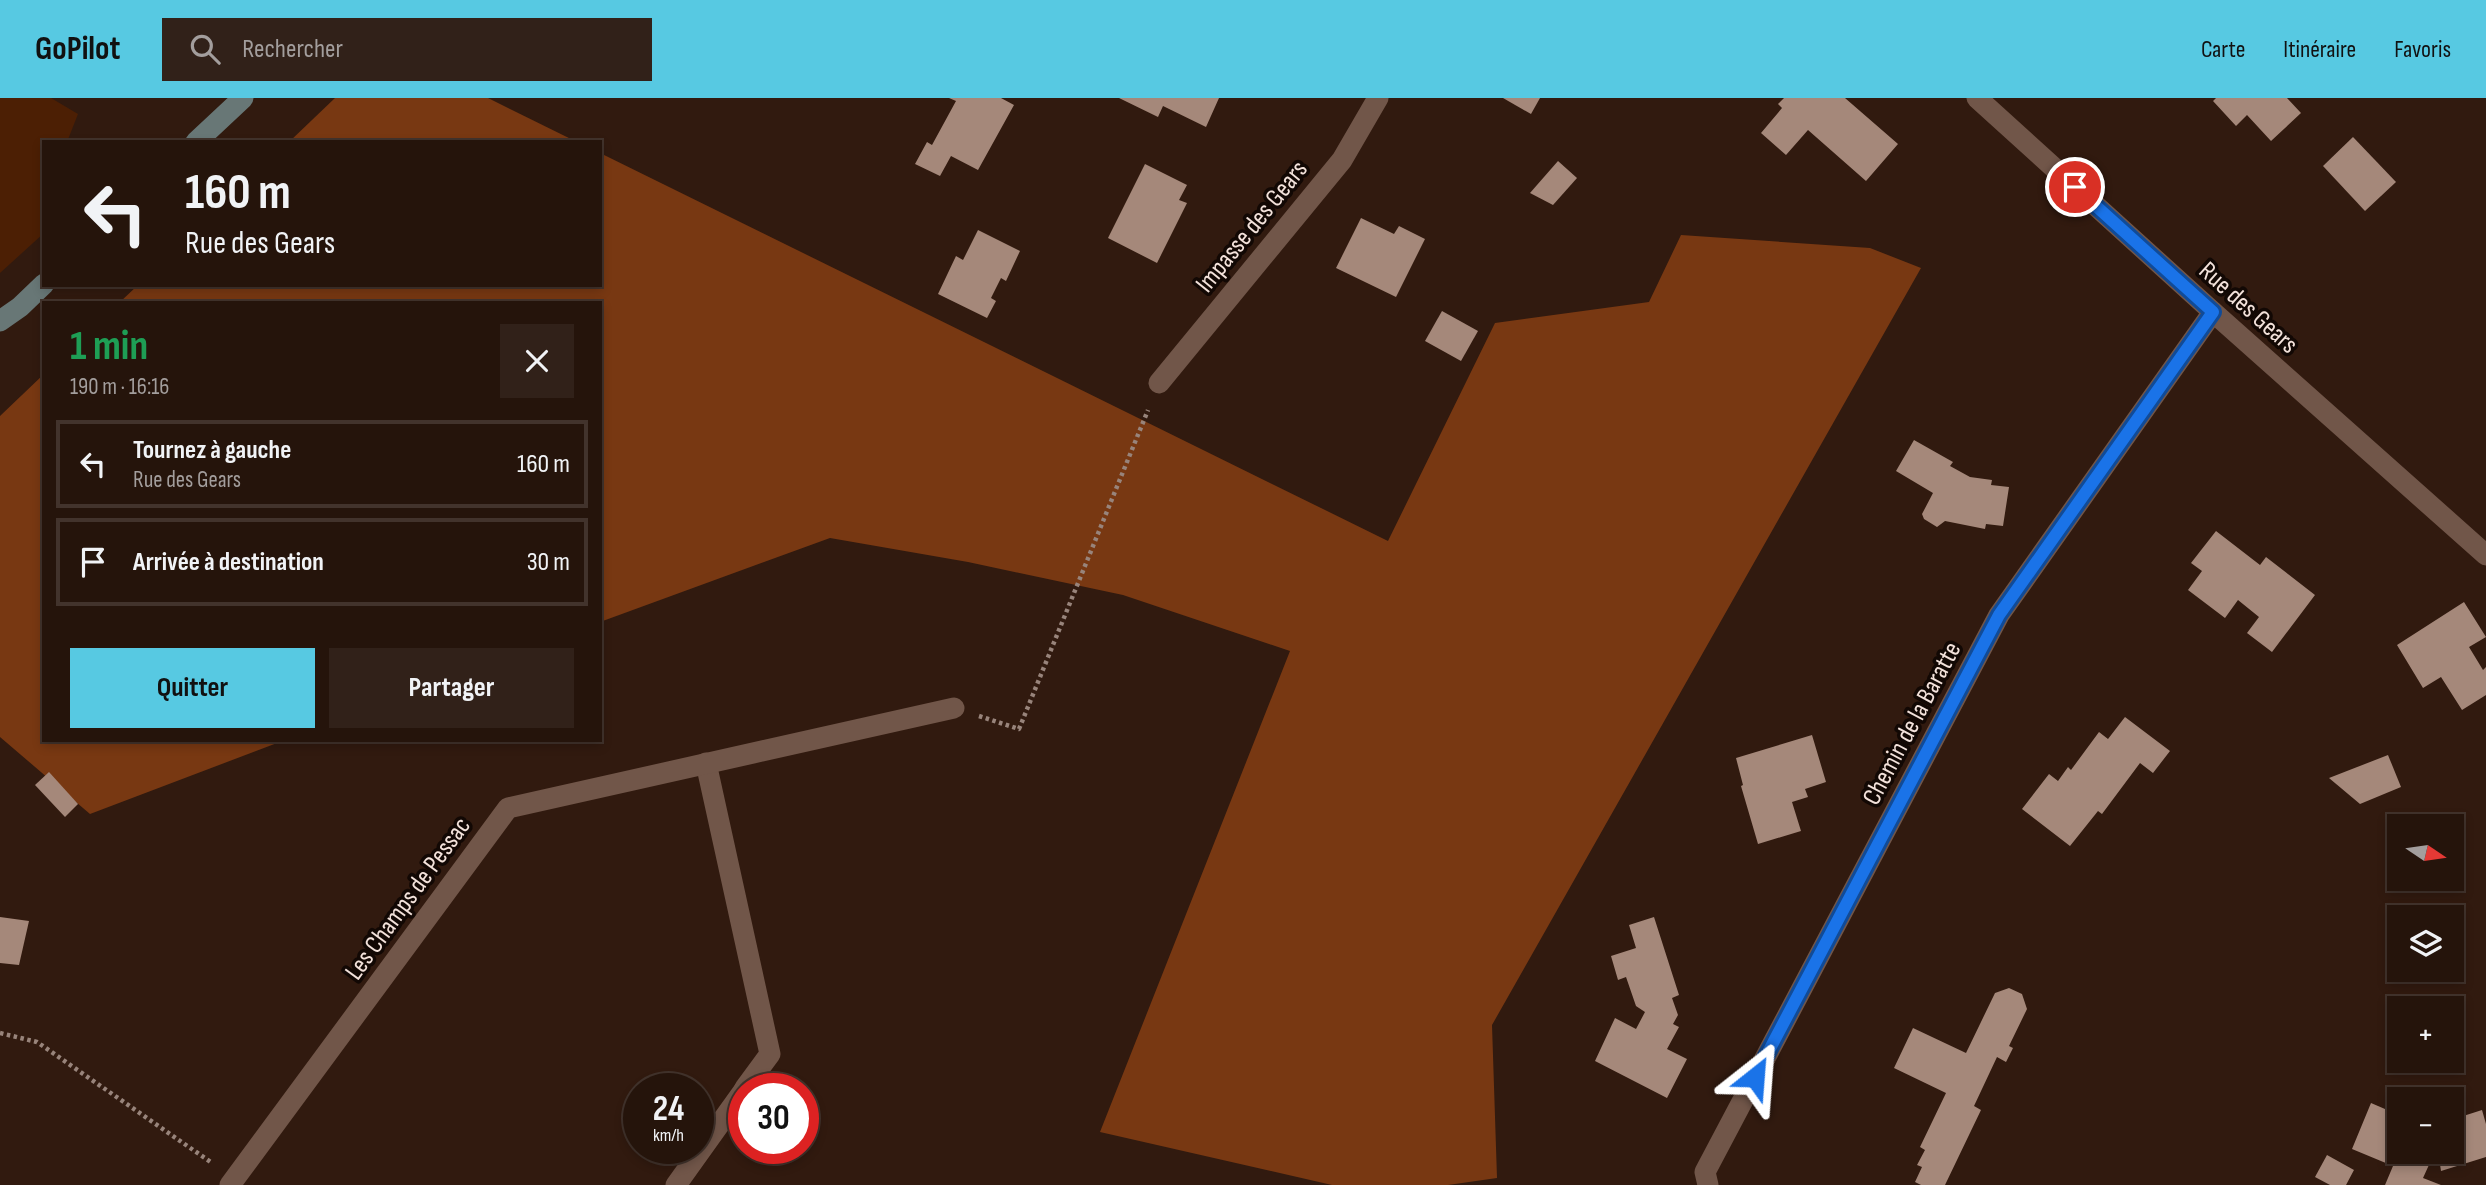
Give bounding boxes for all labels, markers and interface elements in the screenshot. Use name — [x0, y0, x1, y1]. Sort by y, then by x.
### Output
search box — [162, 18, 652, 81]
text: GoPilot — [35, 29, 120, 69]
icon: search — [186, 30, 224, 68]
text: Rechercher — [242, 34, 343, 65]
text: Carte — [2201, 35, 2245, 64]
text: Itinéraire — [2283, 35, 2356, 64]
text: Favoris — [2394, 35, 2451, 64]
street label: Impasse des Gears — [1190, 155, 1315, 299]
pin — [2045, 157, 2105, 217]
text: 160 m — [185, 164, 291, 223]
icon: left — [70, 168, 161, 259]
icon: arrive — [2056, 168, 2094, 206]
text: Rue des Gears — [185, 224, 335, 263]
street label: Rue des Gears — [2192, 256, 2304, 360]
text: 1 min — [70, 321, 148, 372]
button: close — [500, 324, 574, 398]
text: 190 m · 16:16 — [70, 373, 169, 401]
text: Tournez à gauche — [133, 435, 291, 466]
icon: left — [74, 445, 112, 483]
text: 160 m — [517, 449, 570, 480]
text: Rue des Gears — [133, 466, 241, 494]
icon: arrive — [74, 543, 112, 581]
text: Arrivée à destination — [133, 547, 324, 578]
text: 30 m — [527, 547, 570, 578]
street label: Chemin de la Baratte — [1856, 637, 1968, 811]
button: Quitter — [70, 648, 315, 728]
button: Partager — [329, 648, 574, 728]
street label: Les Champs de Pessac — [339, 812, 478, 986]
north arrow — [2387, 814, 2464, 891]
map controls — [2387, 814, 2464, 1164]
button: layers — [2387, 905, 2464, 982]
button: + — [2387, 996, 2464, 1073]
position arrow — [1718, 1040, 1792, 1114]
speed limit sign: 30 — [728, 1073, 819, 1164]
button: − — [2387, 1087, 2464, 1164]
text: 24 — [653, 1088, 684, 1131]
text: km/h — [653, 1125, 684, 1146]

